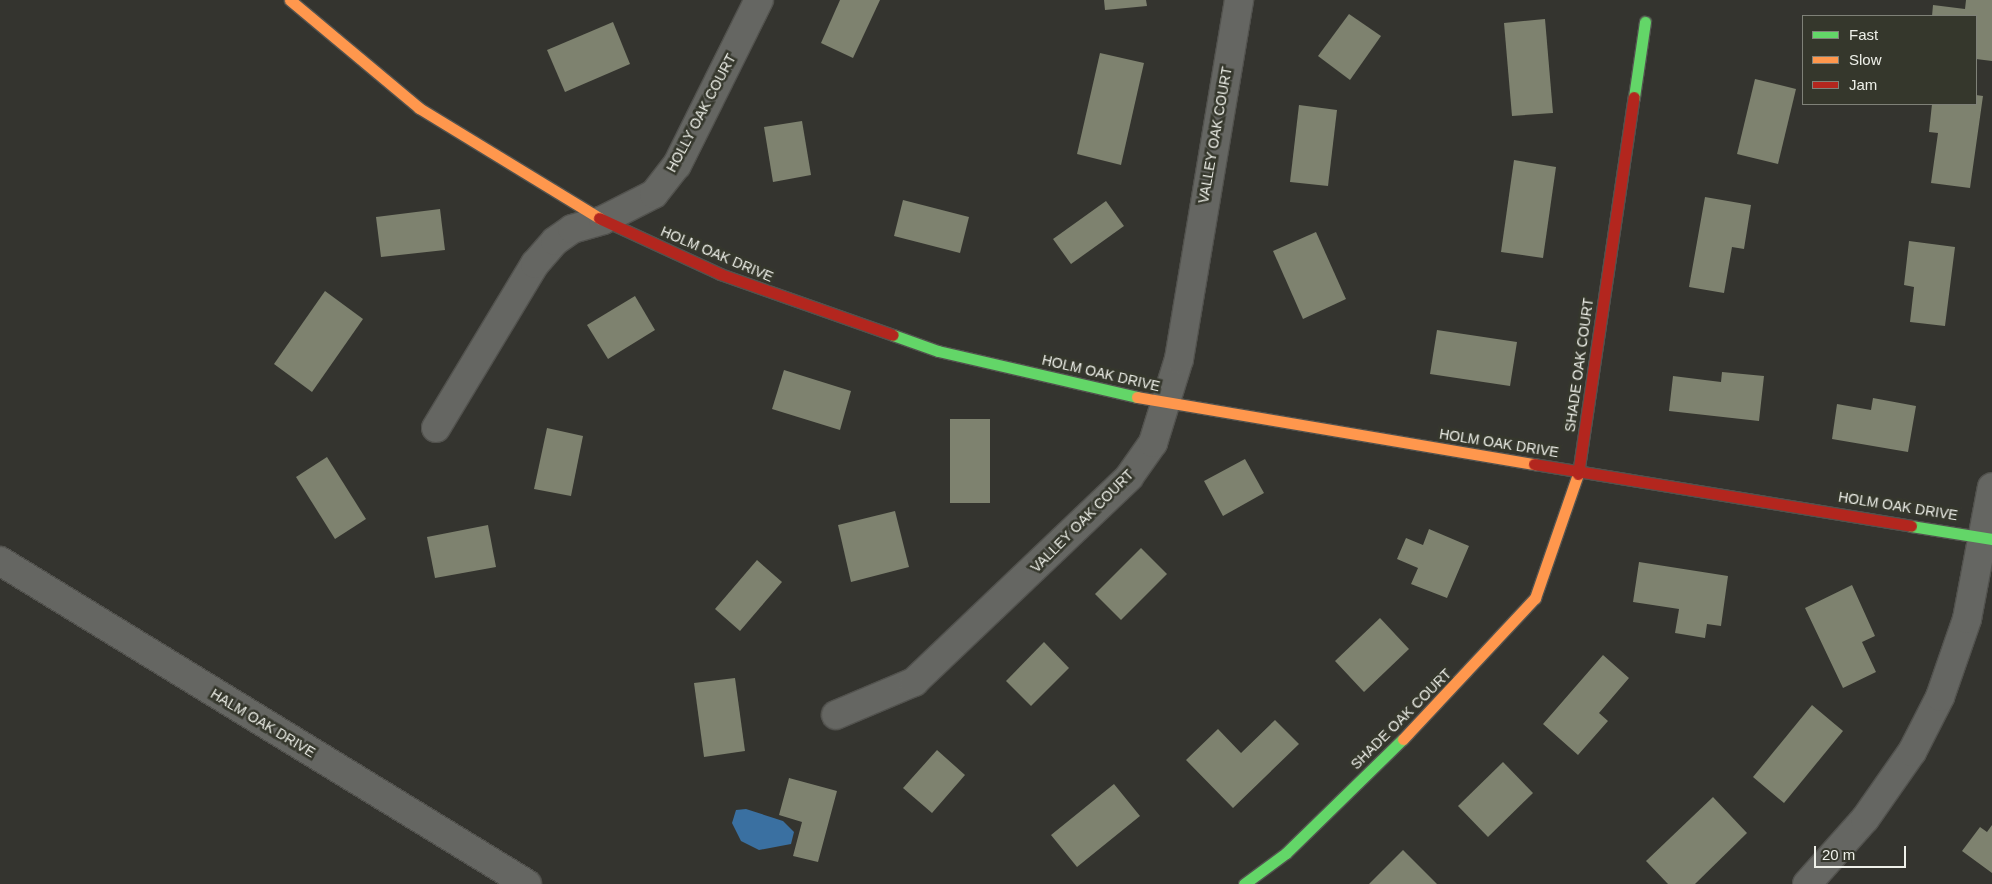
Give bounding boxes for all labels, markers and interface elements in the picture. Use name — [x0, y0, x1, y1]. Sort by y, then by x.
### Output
legend — [1802, 15, 1977, 105]
text: Fast — [1849, 26, 1878, 43]
street label: HOLLY OAK COURT — [663, 51, 739, 175]
text: Slow — [1849, 51, 1882, 68]
street label: VALLEY OAK COURT — [1195, 65, 1235, 205]
text: Jam — [1849, 76, 1877, 93]
street label: HOLM OAK DRIVE — [658, 223, 776, 285]
street label: SHADE OAK COURT — [1561, 297, 1597, 433]
street label: HOLM OAK DRIVE — [1040, 351, 1162, 395]
street label: HOLM OAK DRIVE — [1438, 425, 1560, 461]
street label: VALLEY OAK COURT — [1027, 466, 1137, 576]
street label: HOLM OAK DRIVE — [1837, 488, 1959, 524]
street label: SHADE OAK COURT — [1347, 665, 1455, 773]
street label: HALM OAK DRIVE — [208, 685, 318, 761]
scale bar — [1817, 836, 1910, 868]
text: 20 m — [1822, 846, 1855, 863]

